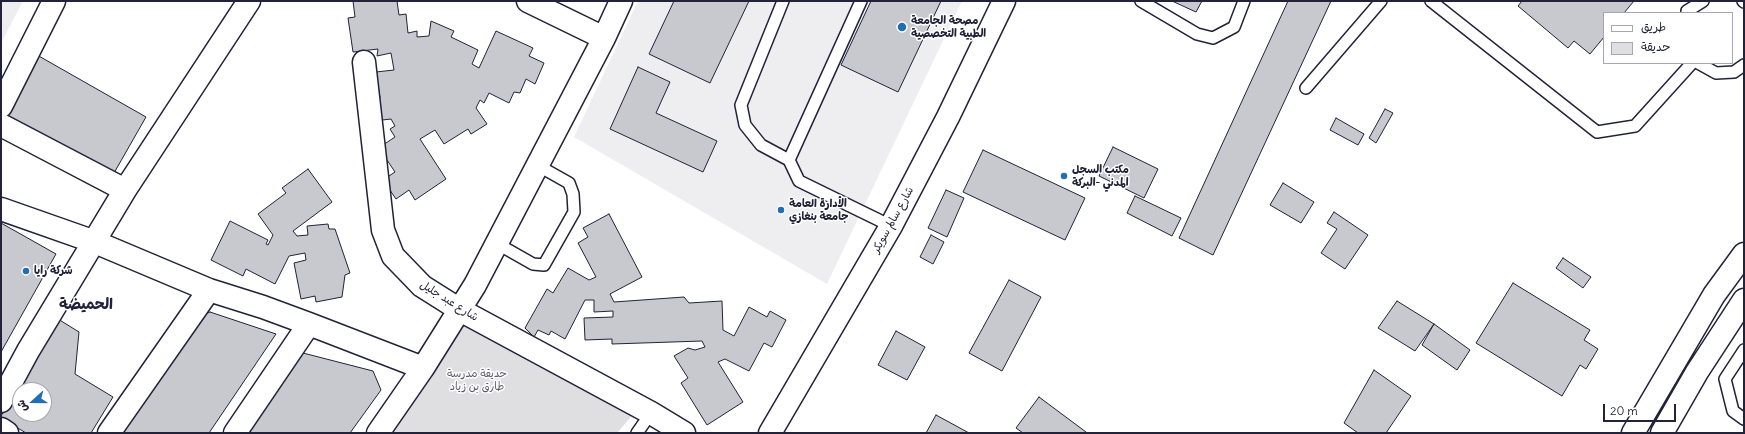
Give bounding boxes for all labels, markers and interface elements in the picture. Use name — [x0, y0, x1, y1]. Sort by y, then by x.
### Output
legend — [1603, 12, 1733, 64]
place label: مصحة الجامعة الطبية التخصصية — [911, 14, 986, 40]
text: طريق — [1641, 19, 1666, 34]
marker: مصحة الجامعة الطبية التخصصية — [896, 21, 908, 33]
text: حديقة — [1641, 39, 1670, 54]
place label: مكتب السجل المدني -البركة — [1072, 163, 1129, 189]
marker: مكتب السجل المدني -البركة — [1059, 171, 1069, 181]
street label: شارع سالم سويكر — [869, 185, 917, 255]
place label: الأدارة العامة جامعة بنغازي — [789, 197, 848, 223]
marker: الأدارة العامة جامعة بنغازي — [776, 205, 786, 215]
place label: شركة رايا — [34, 264, 73, 278]
marker: شركة رايا — [21, 266, 31, 276]
street label: شارع عبد جليل — [417, 278, 481, 324]
district label: الحميضة — [59, 296, 113, 314]
park label: حديقة مدرسة طارق بن زياد — [447, 367, 507, 393]
north arrow — [12, 382, 52, 422]
scale bar — [1605, 396, 1678, 422]
text: ش — [13, 398, 30, 414]
text: 20 m — [1610, 403, 1638, 418]

